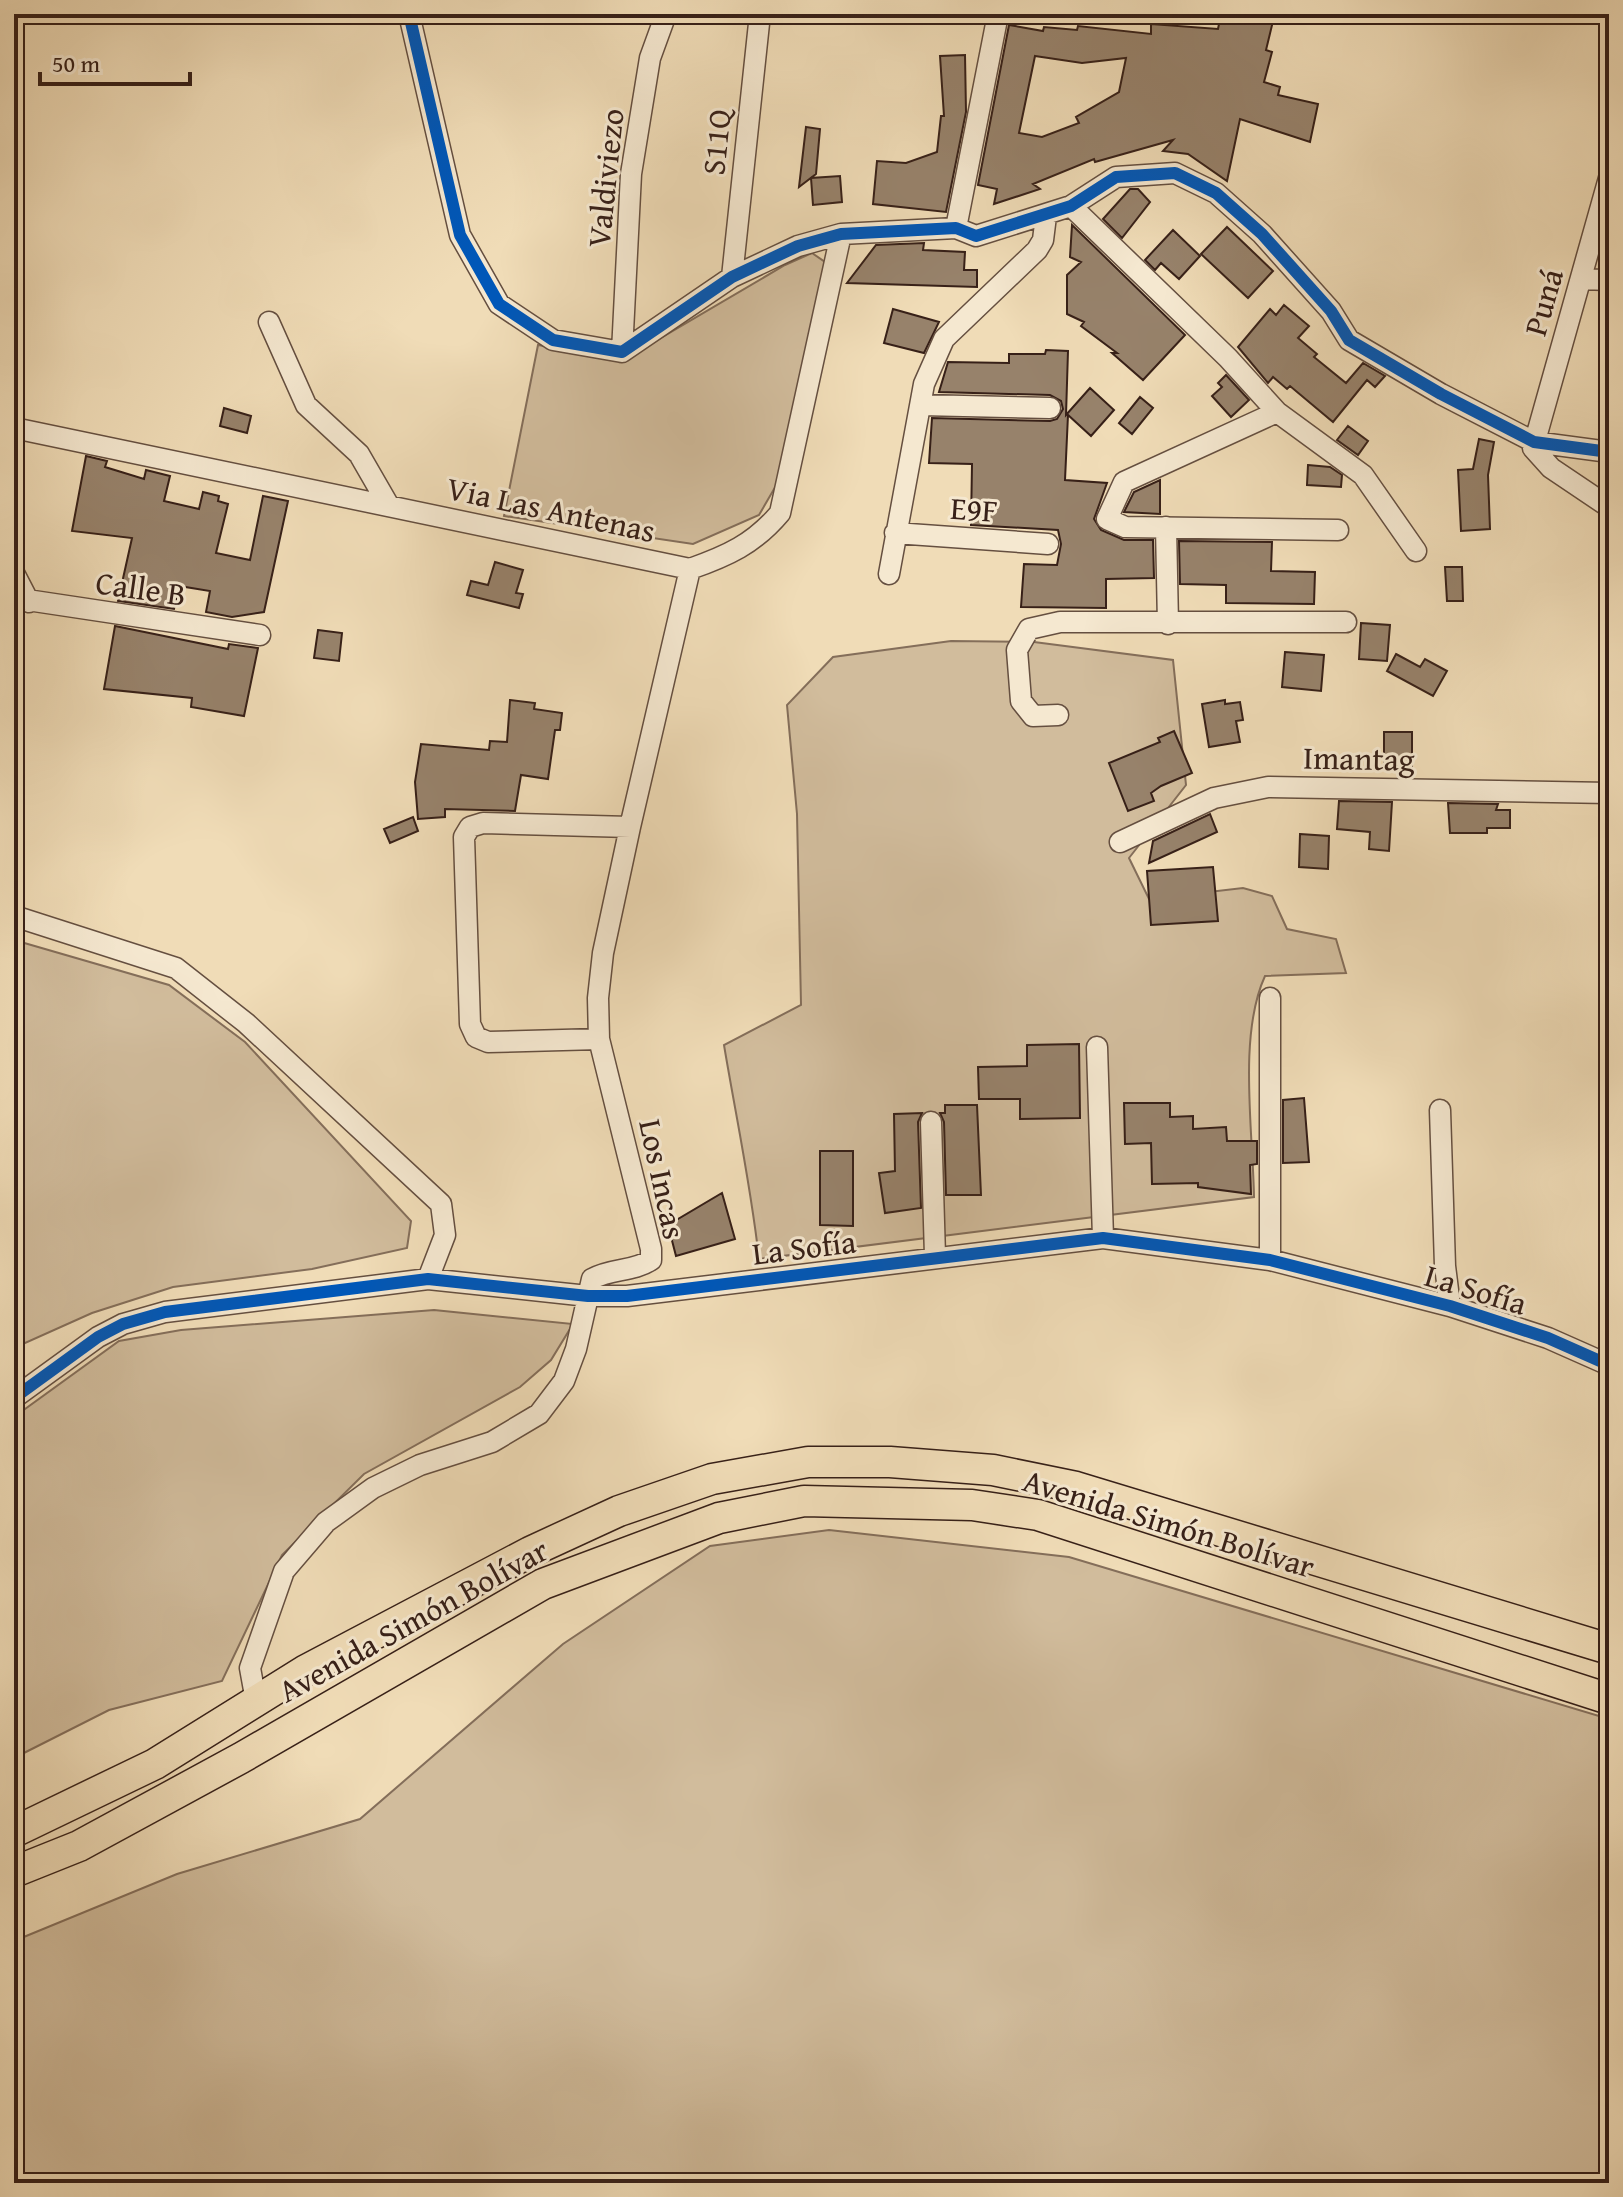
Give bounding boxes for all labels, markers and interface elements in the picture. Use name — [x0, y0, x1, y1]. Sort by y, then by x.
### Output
scale bar — [40, 36, 190, 86]
text: 50 m — [52, 46, 100, 81]
street label: S11Q — [689, 105, 743, 177]
street label: Valdiviezo — [574, 106, 636, 250]
street label: Puná — [1511, 263, 1575, 341]
street label: Via Las Antenas — [442, 464, 660, 554]
street label: E9F — [949, 484, 999, 534]
street label: Calle B — [93, 558, 189, 618]
street label: Imantag — [1303, 734, 1415, 782]
street label: Los Incas — [627, 1115, 699, 1243]
street label: La Sofía — [749, 1217, 859, 1277]
street label: La Sofía — [1419, 1251, 1533, 1327]
street label: Avenida Simón Bolívar — [1018, 1456, 1320, 1590]
street label: Avenida Simón Bolívar — [269, 1526, 557, 1714]

